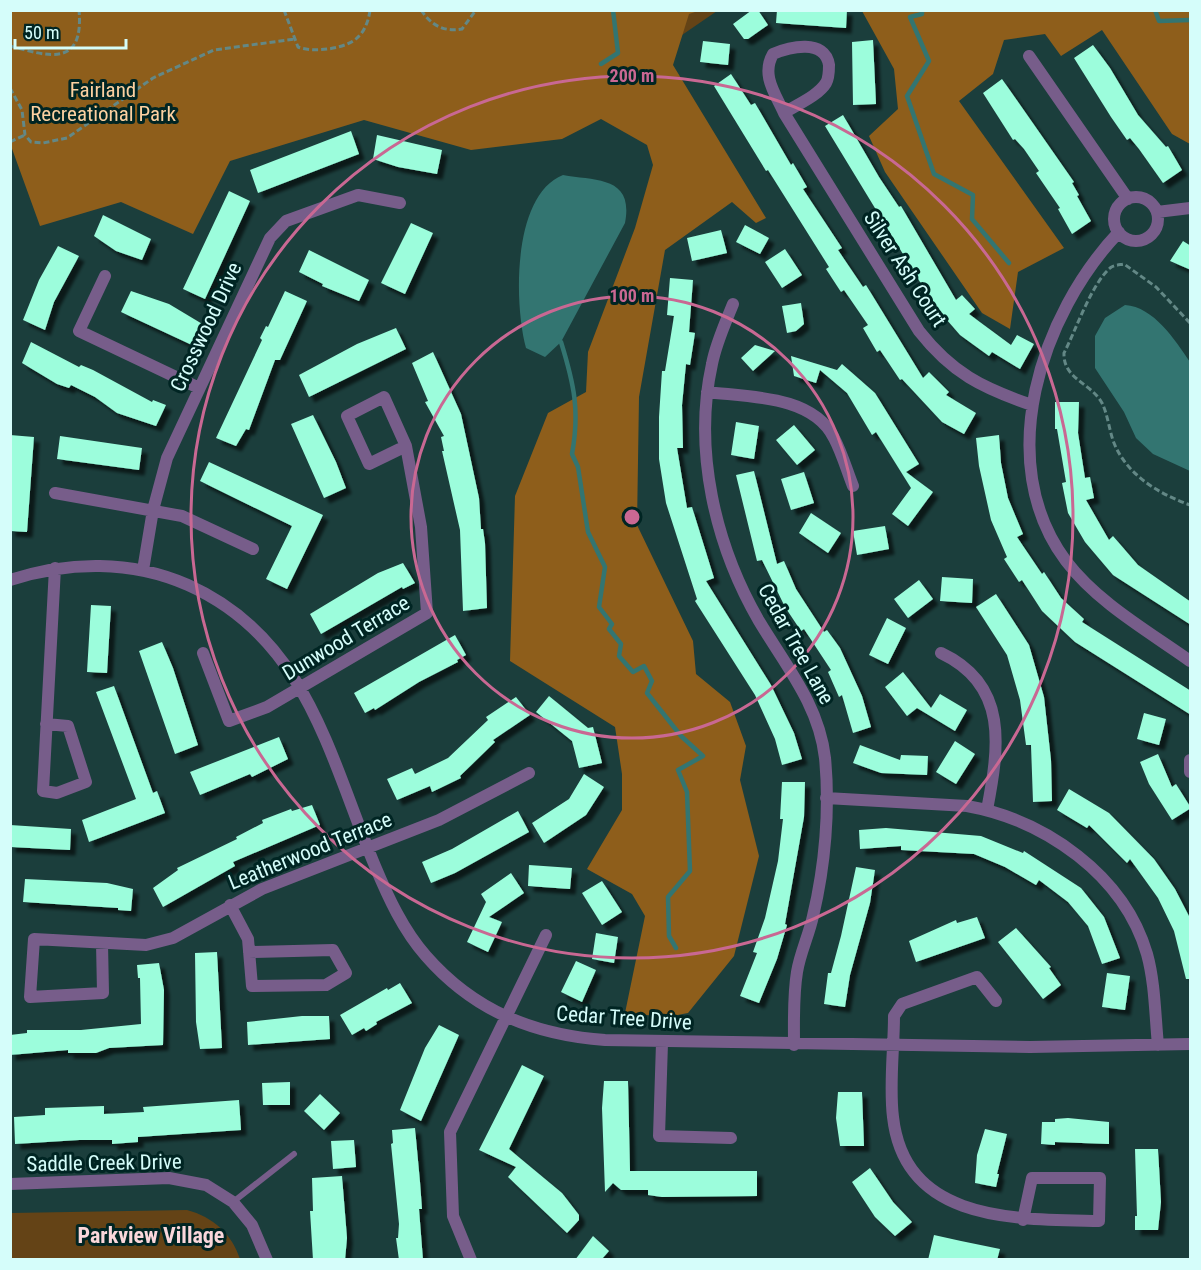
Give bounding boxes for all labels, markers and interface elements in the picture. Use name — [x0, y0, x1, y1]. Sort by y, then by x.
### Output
scale bar — [15, 12, 126, 50]
text: 50 m — [24, 22, 59, 43]
text: 200 m — [610, 65, 654, 86]
park label: Fairland Recreational Park — [30, 78, 176, 126]
street label: Silver Ash Court — [859, 207, 951, 331]
street label: Crosswood Drive — [166, 259, 246, 395]
text: 100 m — [610, 285, 654, 306]
centre of rings — [622, 507, 642, 527]
street label: Cedar Tree Lane — [753, 580, 839, 709]
street label: Dunwood Terrace — [278, 591, 414, 685]
street label: Leatherwood Terrace — [225, 807, 395, 895]
street label: Cedar Tree Drive — [555, 1001, 693, 1035]
street label: Saddle Creek Drive — [26, 1150, 182, 1176]
district label: Parkview Village — [78, 1223, 224, 1248]

